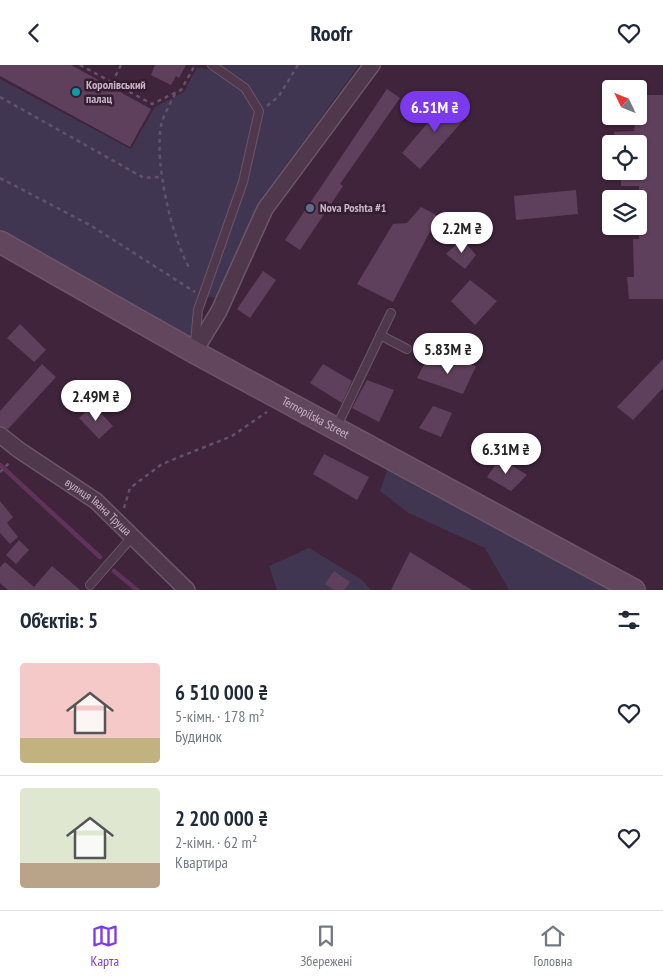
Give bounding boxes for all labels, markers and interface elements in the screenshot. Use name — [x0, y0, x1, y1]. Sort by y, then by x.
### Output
icon: back — [20, 19, 48, 47]
text: Roofr — [311, 19, 352, 47]
icon: heart — [615, 19, 643, 47]
place label: Королівський палац — [86, 77, 146, 106]
north arrow — [602, 80, 648, 125]
map controls — [602, 80, 647, 235]
marker: Королівський палац — [70, 86, 82, 98]
pin: 6.51M ₴ — [389, 91, 481, 133]
text: 6.51M ₴ — [411, 97, 459, 117]
button: locate — [602, 135, 647, 180]
button: layers — [602, 190, 647, 235]
place label: Nova Poshta #1 — [320, 200, 387, 215]
marker: Nova Poshta #1 — [304, 202, 316, 214]
pin: 2.2M ₴ — [421, 211, 503, 254]
text: 2.2M ₴ — [442, 218, 482, 238]
pin: 5.83M ₴ — [402, 333, 494, 375]
text: 5.83M ₴ — [424, 339, 472, 359]
pin: 2.49M ₴ — [50, 379, 142, 422]
text: 2.49M ₴ — [72, 386, 120, 406]
street label: Ternopilska Street — [279, 393, 353, 442]
pin: 6.31M ₴ — [460, 433, 552, 475]
text: 6.31M ₴ — [482, 439, 530, 459]
street label: вулиця Івана Труша — [62, 475, 135, 539]
icon: filters — [615, 606, 643, 634]
text: Об’єктів: 5 — [20, 607, 98, 634]
text: 6 510 000 ₴ — [175, 679, 268, 706]
icon: home — [60, 683, 120, 743]
icon: heart — [615, 699, 643, 727]
text: 5-кімн. · 178 m² — [175, 706, 265, 726]
text: Будинок — [175, 726, 222, 746]
text: 2 200 000 ₴ — [175, 805, 268, 832]
icon: home — [60, 808, 120, 868]
icon: heart — [615, 824, 643, 852]
text: 2-кімн. · 62 m² — [175, 832, 257, 852]
text: Квартира — [175, 852, 228, 872]
tab: Карта — [91, 922, 119, 970]
tab: Збережені — [300, 922, 352, 970]
tab: Головна — [534, 922, 572, 970]

